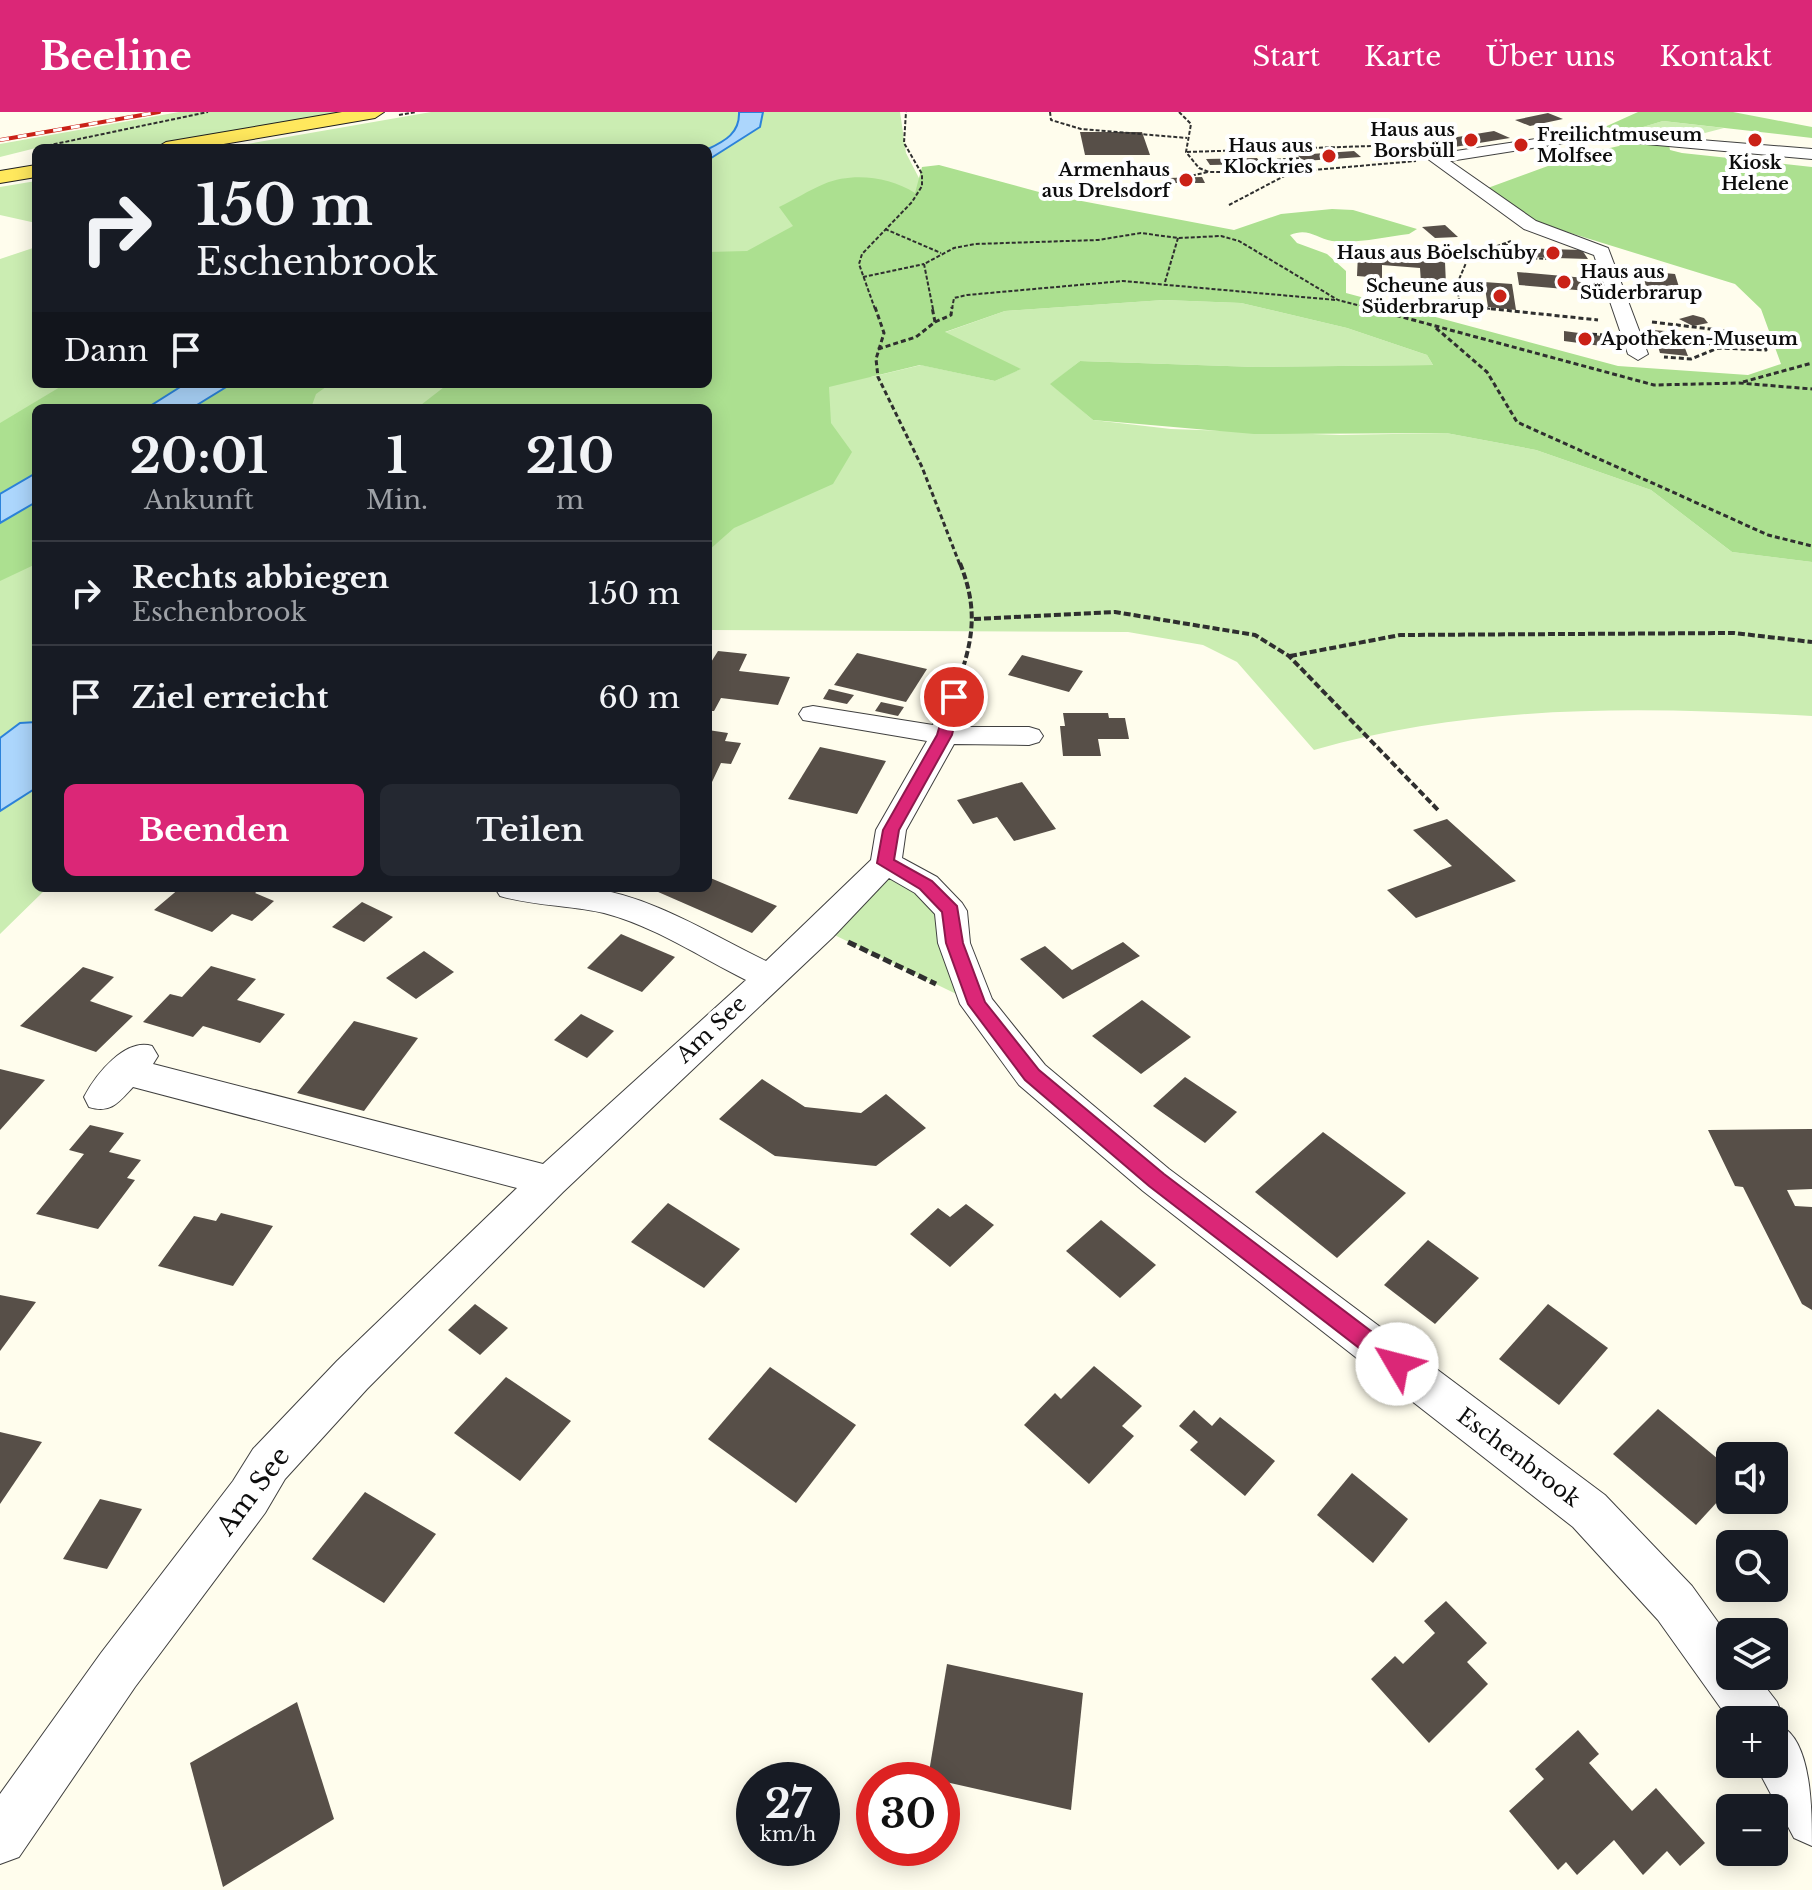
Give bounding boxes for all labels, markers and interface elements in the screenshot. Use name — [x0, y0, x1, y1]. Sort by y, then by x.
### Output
text: Beeline — [40, 33, 192, 80]
text: Start — [1252, 39, 1320, 74]
text: Karte — [1364, 39, 1441, 74]
text: Über uns — [1485, 39, 1615, 74]
text: Kontakt — [1659, 39, 1772, 74]
place label: Haus aus Borsbüll — [1370, 119, 1456, 162]
place label: Freilichtmuseum Molfsee — [1537, 124, 1702, 167]
marker: Haus aus Borsbüll — [1462, 131, 1480, 149]
marker: Kiosk Helene — [1746, 131, 1764, 149]
place label: Haus aus Klockries — [1223, 135, 1313, 178]
marker: Freilichtmuseum Molfsee — [1512, 136, 1530, 154]
marker: Haus aus Klockries — [1320, 147, 1338, 165]
place label: Kiosk Helene — [1721, 152, 1789, 195]
place label: Armenhaus aus Drelsdorf — [1042, 159, 1172, 202]
text: 150 m — [196, 171, 373, 240]
marker: Armenhaus aus Drelsdorf — [1177, 171, 1195, 189]
icon: right — [64, 176, 168, 280]
text: Eschenbrook — [196, 240, 438, 285]
place label: Haus aus Böelschuby — [1337, 242, 1537, 264]
marker: Haus aus Böelschuby — [1544, 244, 1562, 262]
place label: Haus aus Süderbrarup — [1580, 261, 1702, 304]
marker: Haus aus Süderbrarup — [1555, 273, 1573, 291]
place label: Scheune aus Süderbrarup — [1362, 275, 1484, 318]
marker: Scheune aus Süderbrarup — [1491, 287, 1509, 305]
icon: arrive — [164, 328, 208, 372]
place label: Apotheken-Museum — [1600, 328, 1798, 350]
marker: Apotheken-Museum — [1576, 330, 1594, 348]
text: Dann — [64, 332, 148, 369]
text: 20:01 — [130, 426, 268, 486]
text: 1 — [386, 426, 407, 486]
text: 210 — [526, 426, 614, 486]
text: Ankunft — [144, 484, 254, 516]
text: Min. — [366, 484, 428, 516]
text: m — [556, 484, 584, 516]
text: Rechts abbiegen — [132, 559, 389, 596]
icon: right — [64, 571, 108, 615]
text: 150 m — [587, 575, 680, 612]
text: Eschenbrook — [132, 596, 306, 628]
pin — [920, 663, 988, 731]
icon: arrive — [64, 675, 108, 719]
icon: arrive — [932, 675, 976, 719]
text: Ziel erreicht — [132, 679, 328, 716]
text: 60 m — [598, 679, 680, 716]
button: Beenden — [64, 784, 364, 876]
button: Teilen — [380, 784, 680, 876]
street label: Am See — [670, 990, 752, 1069]
position arrow — [1355, 1322, 1439, 1406]
street label: Eschenbrook — [1452, 1402, 1586, 1513]
street label: Am See — [209, 1441, 296, 1542]
map controls — [1716, 1442, 1788, 1866]
button: sound — [1716, 1442, 1788, 1514]
button: search — [1716, 1530, 1788, 1602]
button: layers — [1716, 1618, 1788, 1690]
button: + — [1716, 1706, 1788, 1778]
speed limit sign: 30 — [856, 1762, 960, 1866]
text: 27 — [765, 1779, 811, 1829]
button: − — [1716, 1794, 1788, 1866]
text: km/h — [760, 1822, 816, 1846]

